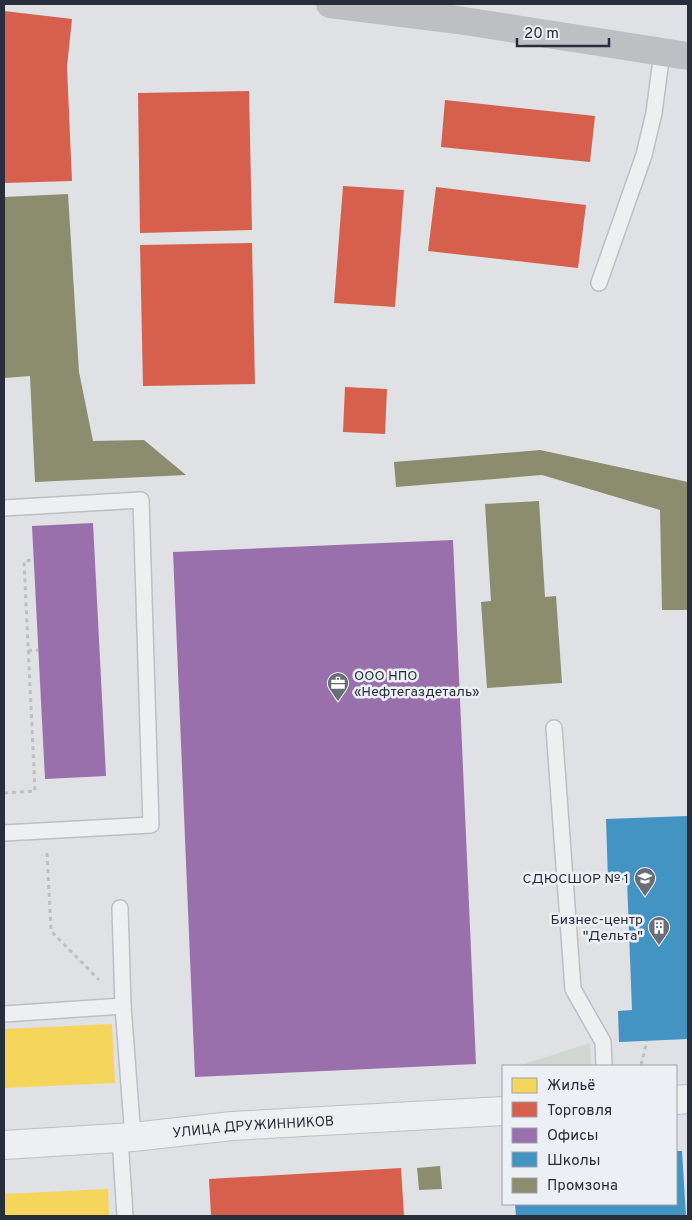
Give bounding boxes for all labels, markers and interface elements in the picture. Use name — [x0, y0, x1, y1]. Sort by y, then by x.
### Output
scale bar — [517, 15, 610, 47]
text: 20 m — [524, 25, 559, 44]
place label: ООО НПО «Нефтегаздеталь» — [354, 668, 479, 701]
office icon: ООО НПО «Нефтегаздеталь» — [326, 671, 350, 702]
school or university icon: СДЮСШОР № 1 — [633, 866, 657, 897]
place label: СДЮСШОР № 1 — [523, 871, 629, 888]
place label: Бизнес-центр "Дельта" — [551, 912, 643, 945]
building icon: Бизнес-центр "Дельта" — [647, 915, 671, 946]
legend — [502, 1065, 677, 1205]
text: Жильё — [547, 1077, 595, 1096]
text: Торговля — [547, 1102, 612, 1121]
street label: УЛИЦА ДРУЖИННИКОВ — [172, 1113, 335, 1143]
text: Офисы — [547, 1127, 598, 1146]
text: Школы — [547, 1152, 601, 1171]
text: Промзона — [547, 1177, 618, 1196]

